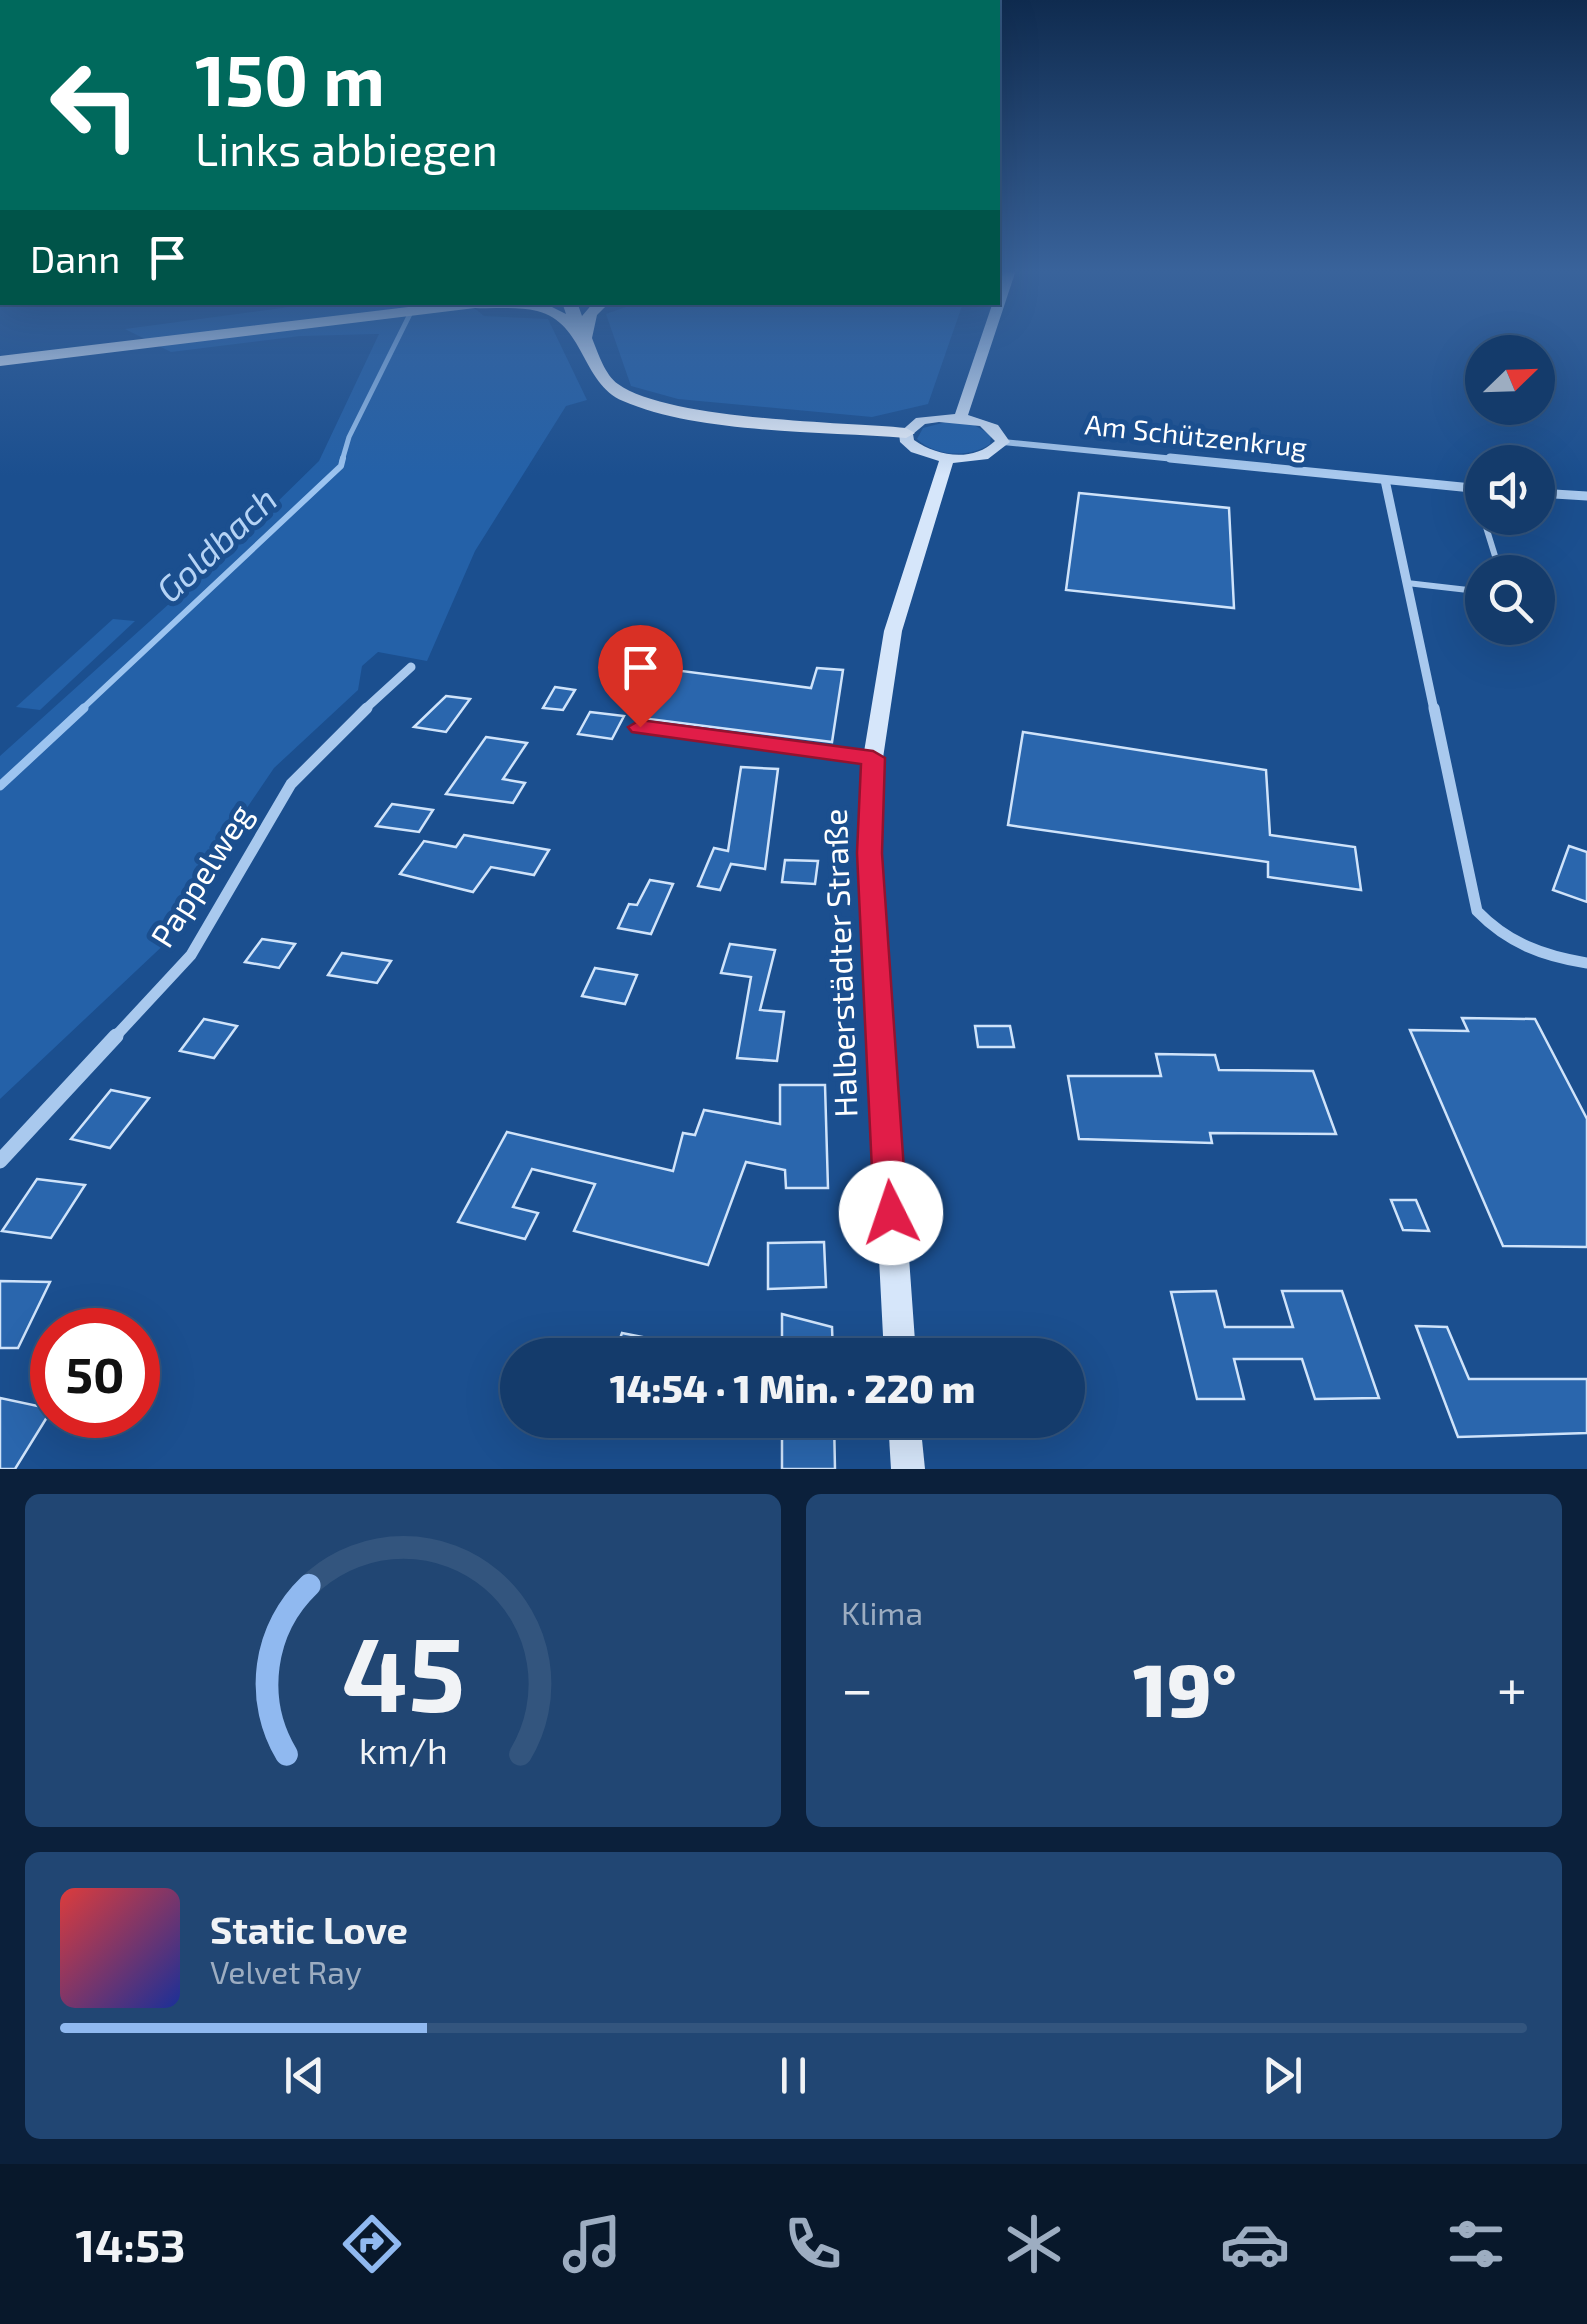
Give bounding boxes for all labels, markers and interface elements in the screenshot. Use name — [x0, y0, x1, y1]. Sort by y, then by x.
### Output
text: 150 m — [195, 36, 385, 120]
icon: left — [30, 40, 160, 170]
text: Links abbiegen — [195, 121, 498, 175]
icon: arrive — [140, 230, 195, 285]
text: Dann — [30, 235, 120, 281]
north arrow — [1465, 335, 1555, 425]
map controls — [1465, 335, 1555, 645]
street label: Am Schützenkrug — [1083, 406, 1309, 464]
button: sound — [1465, 445, 1555, 535]
water label: Goldbach — [147, 477, 284, 610]
button: search — [1465, 555, 1555, 645]
pin — [598, 625, 683, 728]
icon: arrive — [613, 640, 668, 695]
street label: Pappelweg — [142, 796, 259, 953]
street label: Halberstädter Straße — [815, 808, 863, 1118]
position arrow — [839, 1161, 943, 1265]
speed limit sign: 50 — [30, 1308, 160, 1438]
text: 14:54 · 1 Min. · 220 m — [610, 1365, 975, 1411]
text: Klima — [841, 1593, 923, 1631]
text: 45 — [341, 1608, 465, 1733]
text: 19° — [1133, 1642, 1237, 1732]
text: − — [841, 1654, 873, 1720]
text: + — [1497, 1654, 1527, 1720]
text: km/h — [359, 1728, 447, 1771]
text: Static Love — [210, 1906, 408, 1952]
text: Velvet Ray — [210, 1952, 362, 1990]
icon: previous — [277, 2048, 332, 2103]
icon: pause — [766, 2048, 821, 2103]
icon: next — [1255, 2048, 1310, 2103]
icon: directions — [337, 2209, 407, 2279]
icon: music — [557, 2209, 627, 2279]
icon: phone — [778, 2209, 848, 2279]
icon: climate — [999, 2209, 1069, 2279]
icon: car — [1220, 2209, 1290, 2279]
icon: filters — [1441, 2209, 1511, 2279]
text: 14:53 — [75, 2217, 186, 2271]

